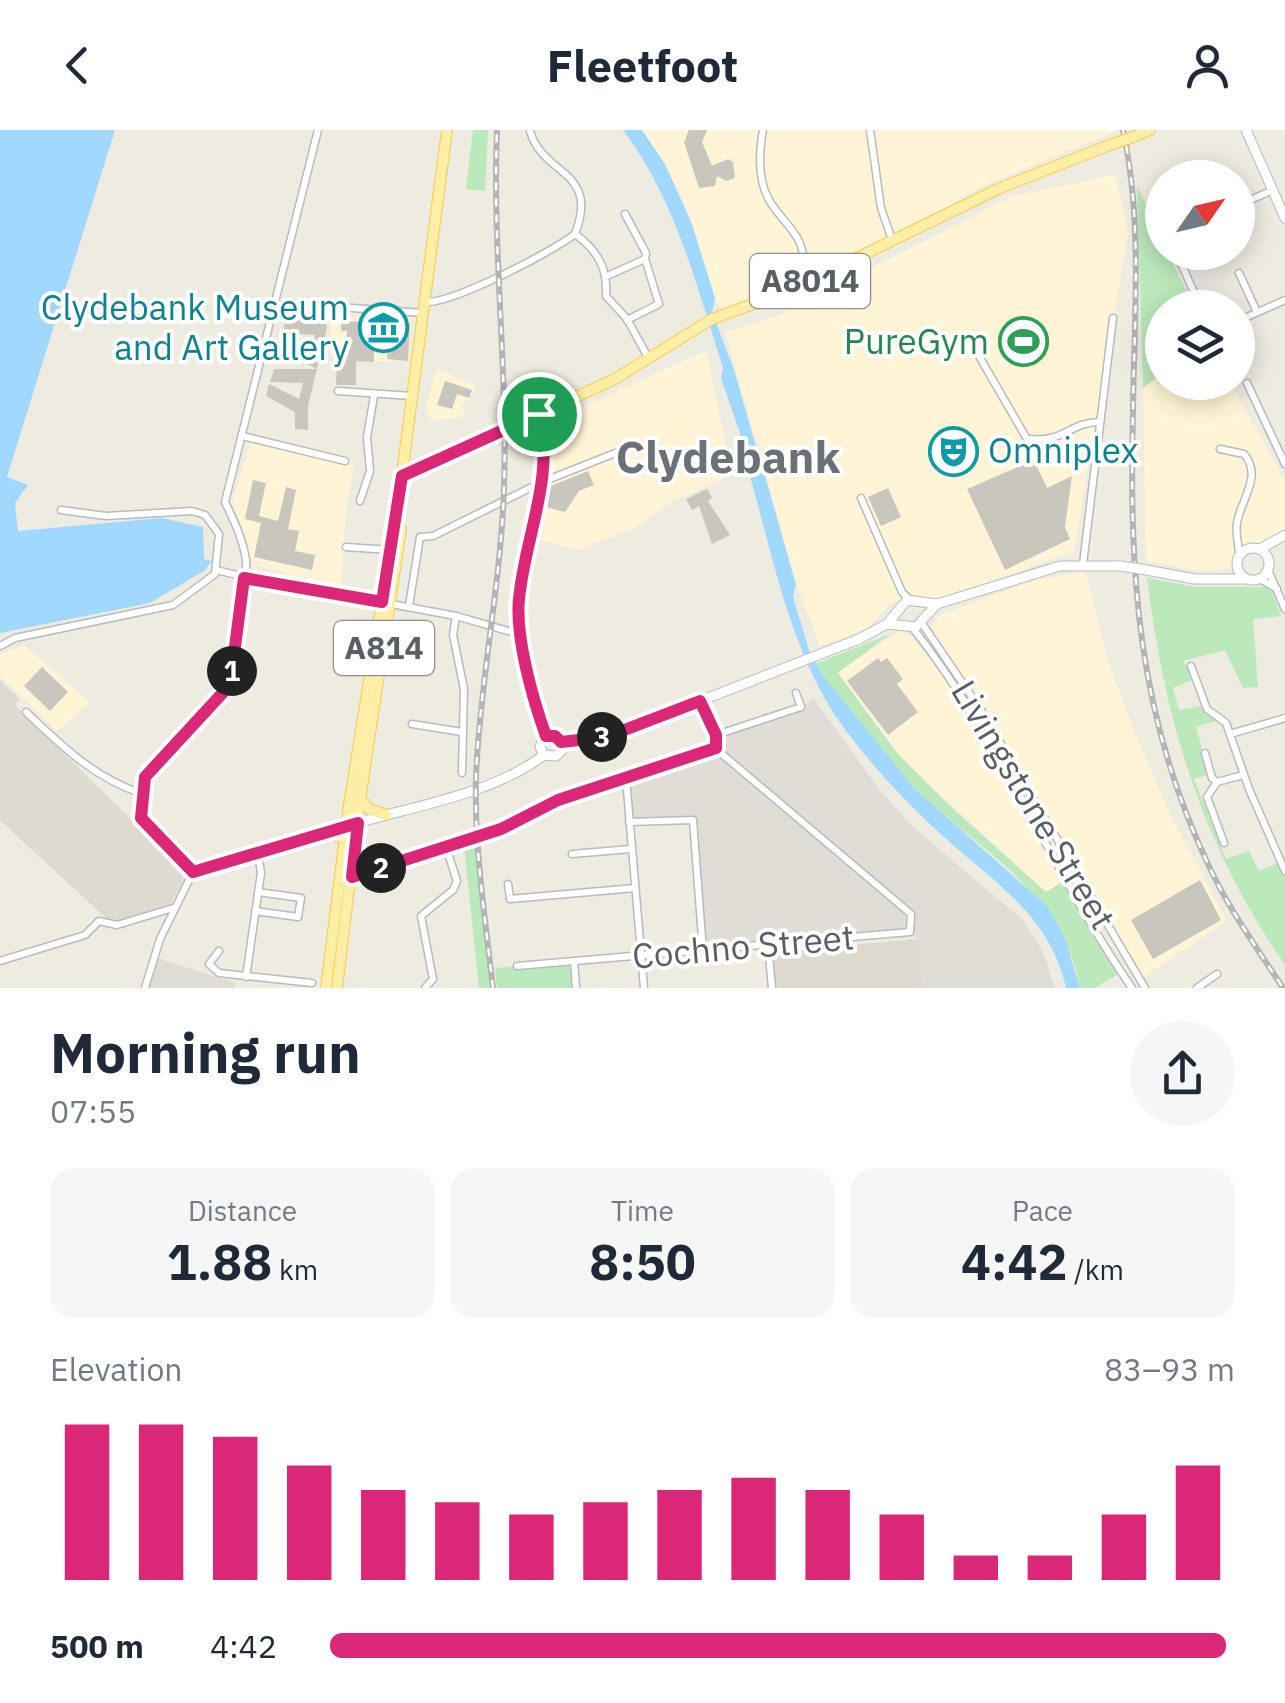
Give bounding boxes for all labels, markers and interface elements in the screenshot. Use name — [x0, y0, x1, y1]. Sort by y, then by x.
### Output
text: Fleetfoot — [547, 36, 738, 94]
icon: back — [50, 38, 105, 93]
icon: person — [1180, 38, 1235, 93]
north arrow — [1145, 160, 1255, 270]
map controls — [1145, 160, 1255, 400]
road number: A8014 — [750, 254, 870, 308]
place label: Clydebank Museum and Art Gallery — [41, 284, 349, 370]
button: layers — [1145, 290, 1255, 400]
museum icon: Clydebank Museum and Art Gallery — [358, 302, 410, 354]
sports icon: PureGym — [998, 316, 1050, 368]
place label: PureGym — [844, 318, 989, 364]
pin — [497, 372, 582, 457]
icon: arrive — [512, 387, 567, 442]
theatre icon: Omniplex — [927, 425, 979, 477]
district label: Clydebank — [616, 427, 840, 485]
place label: Omniplex — [988, 427, 1139, 473]
road number: A814 — [334, 621, 434, 675]
pin: 1 — [207, 646, 257, 696]
text: 1 — [224, 652, 240, 689]
street label: Livingstone Street — [941, 672, 1126, 937]
pin: 3 — [577, 712, 627, 762]
text: 3 — [594, 718, 610, 755]
pin: 2 — [356, 843, 406, 893]
text: 2 — [373, 849, 389, 886]
street label: Cochno Street — [630, 913, 856, 979]
text: Morning run — [50, 1017, 361, 1088]
button: share — [1130, 1021, 1235, 1126]
text: 07:55 — [50, 1090, 136, 1132]
text: Distance — [188, 1192, 297, 1229]
text: Time — [611, 1192, 674, 1229]
text: Pace — [1012, 1192, 1073, 1229]
text: 1.88 — [167, 1229, 272, 1294]
text: 8:50 — [589, 1229, 696, 1294]
text: 4:42 — [961, 1229, 1067, 1294]
text: km — [272, 1251, 318, 1288]
text: /km — [1067, 1251, 1124, 1288]
text: Elevation — [50, 1348, 183, 1390]
text: 83–93 m — [1104, 1348, 1235, 1390]
text: 500 m — [50, 1625, 144, 1667]
text: 4:42 — [210, 1625, 277, 1667]

